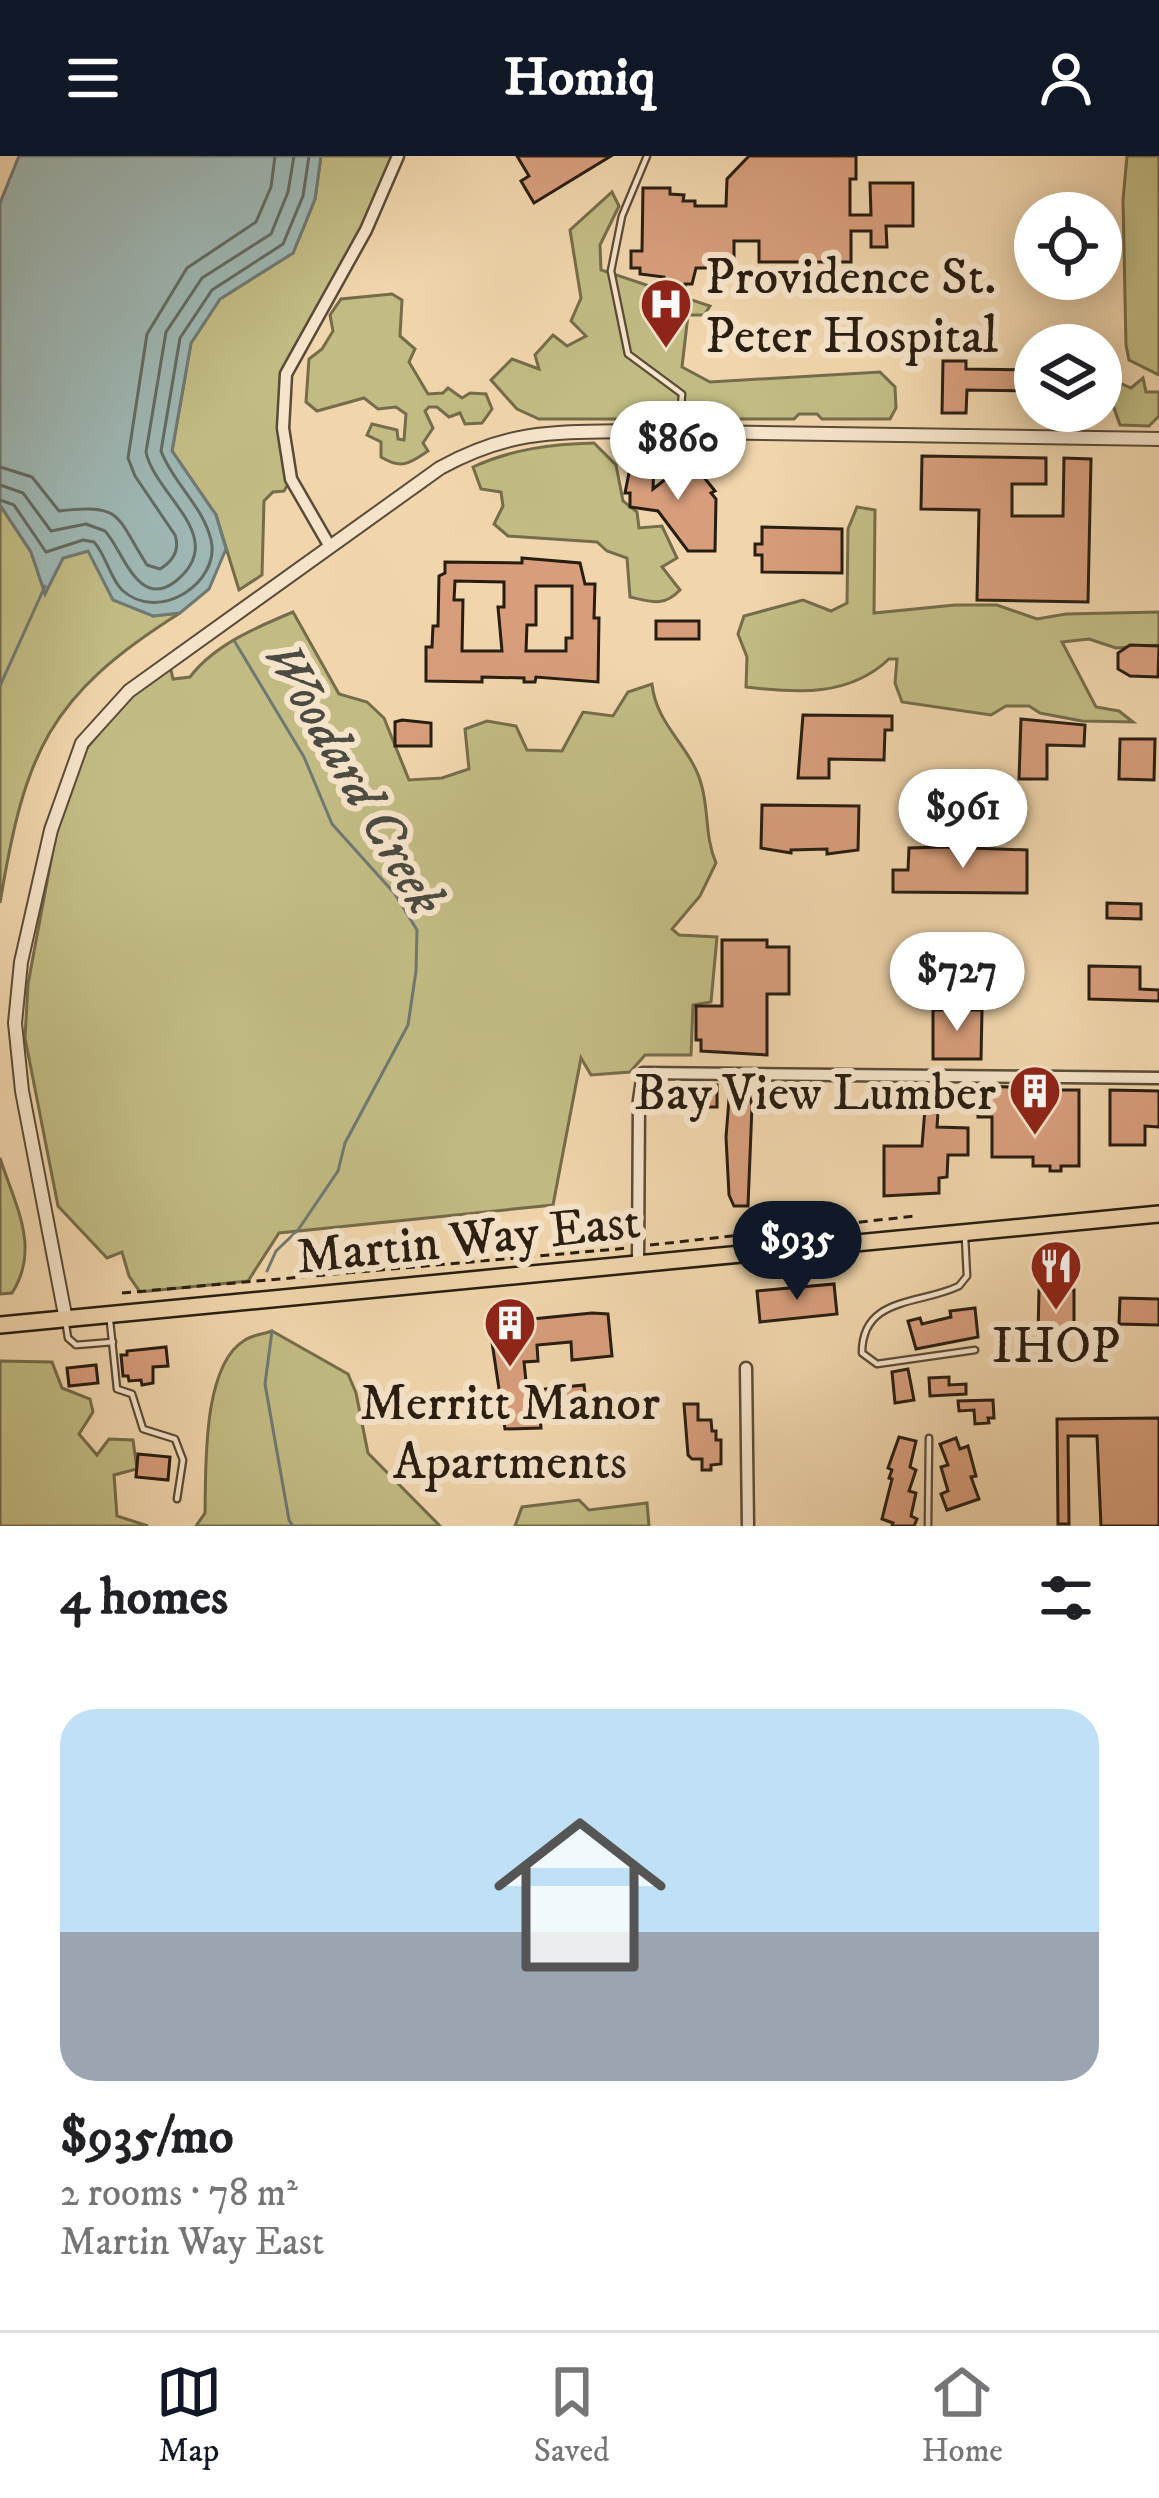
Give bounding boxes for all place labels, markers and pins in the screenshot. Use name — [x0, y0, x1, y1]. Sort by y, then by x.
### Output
place label: Providence St. Peter Hospital — [705, 246, 999, 369]
hospital icon: Providence St. Peter Hospital — [638, 276, 694, 350]
pin: $860 — [607, 401, 749, 503]
pin: $961 — [892, 769, 1034, 871]
pin: $727 — [886, 932, 1028, 1034]
place label: Bay View Lumber — [634, 1062, 996, 1126]
building icon: Bay View Lumber — [1007, 1063, 1063, 1137]
pin: $935 — [726, 1201, 868, 1303]
restaurant icon: IHOP — [1028, 1238, 1084, 1312]
building icon: Merritt Manor Apartments — [482, 1295, 538, 1369]
place label: IHOP — [992, 1315, 1120, 1379]
place label: Merritt Manor Apartments — [360, 1372, 660, 1495]

